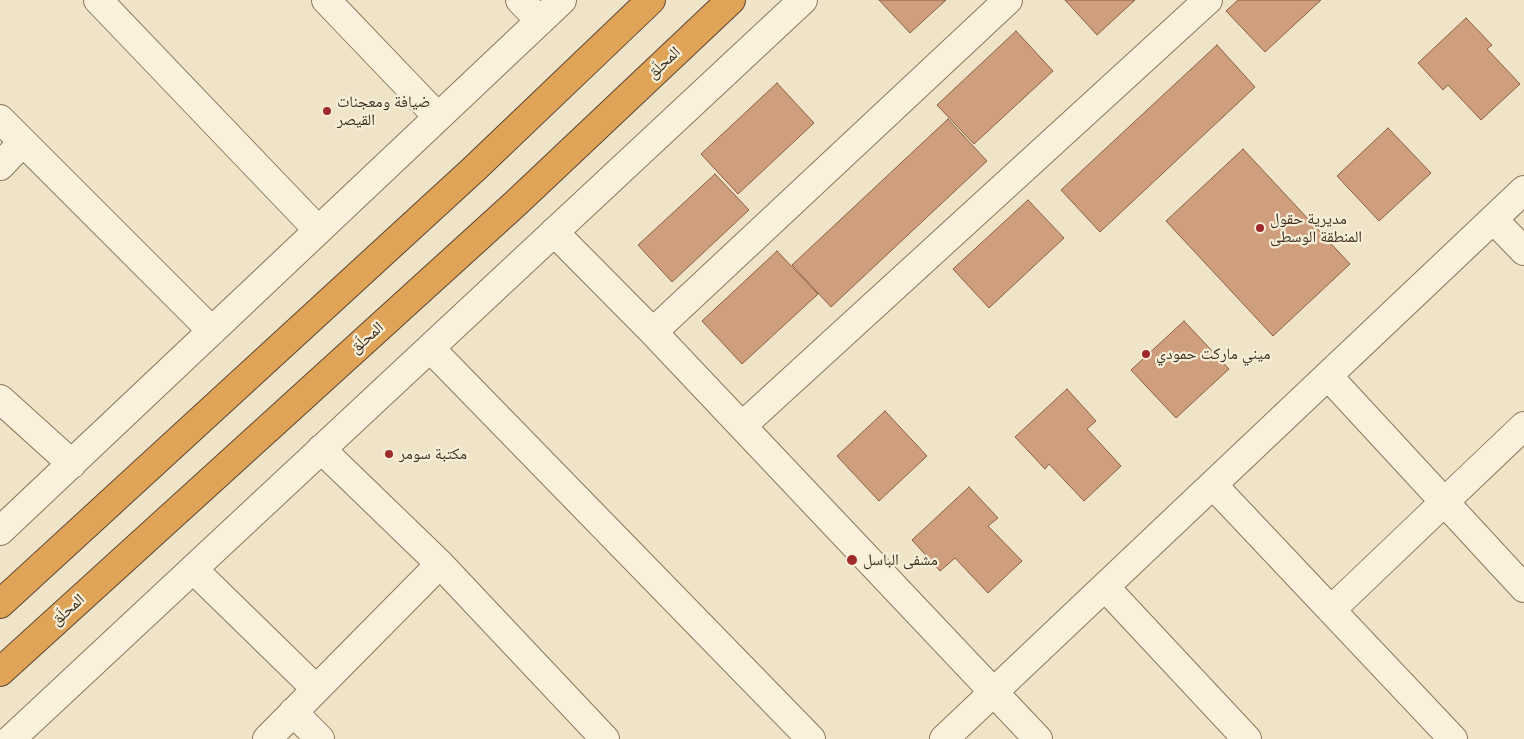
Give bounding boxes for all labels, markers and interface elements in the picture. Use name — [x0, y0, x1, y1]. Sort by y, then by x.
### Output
street label: المحلّق — [643, 43, 685, 83]
place label: ضيافة ومعجنات القيصر — [337, 92, 430, 130]
marker: ضيافة ومعجنات القيصر — [321, 105, 333, 117]
place label: مديرية حقول المنطقة الوسطى — [1270, 209, 1362, 247]
marker: مديرية حقول المنطقة الوسطى — [1254, 222, 1266, 234]
street label: المحلّق — [346, 318, 388, 358]
place label: ميني ماركت حمودي — [1156, 344, 1271, 364]
marker: ميني ماركت حمودي — [1140, 348, 1152, 360]
place label: مكتبة سومر — [399, 444, 467, 464]
marker: مكتبة سومر — [383, 448, 395, 460]
place label: مشفى الباسل — [863, 550, 938, 570]
marker: مشفى الباسل — [845, 553, 859, 567]
street label: المحلّق — [47, 590, 89, 630]

